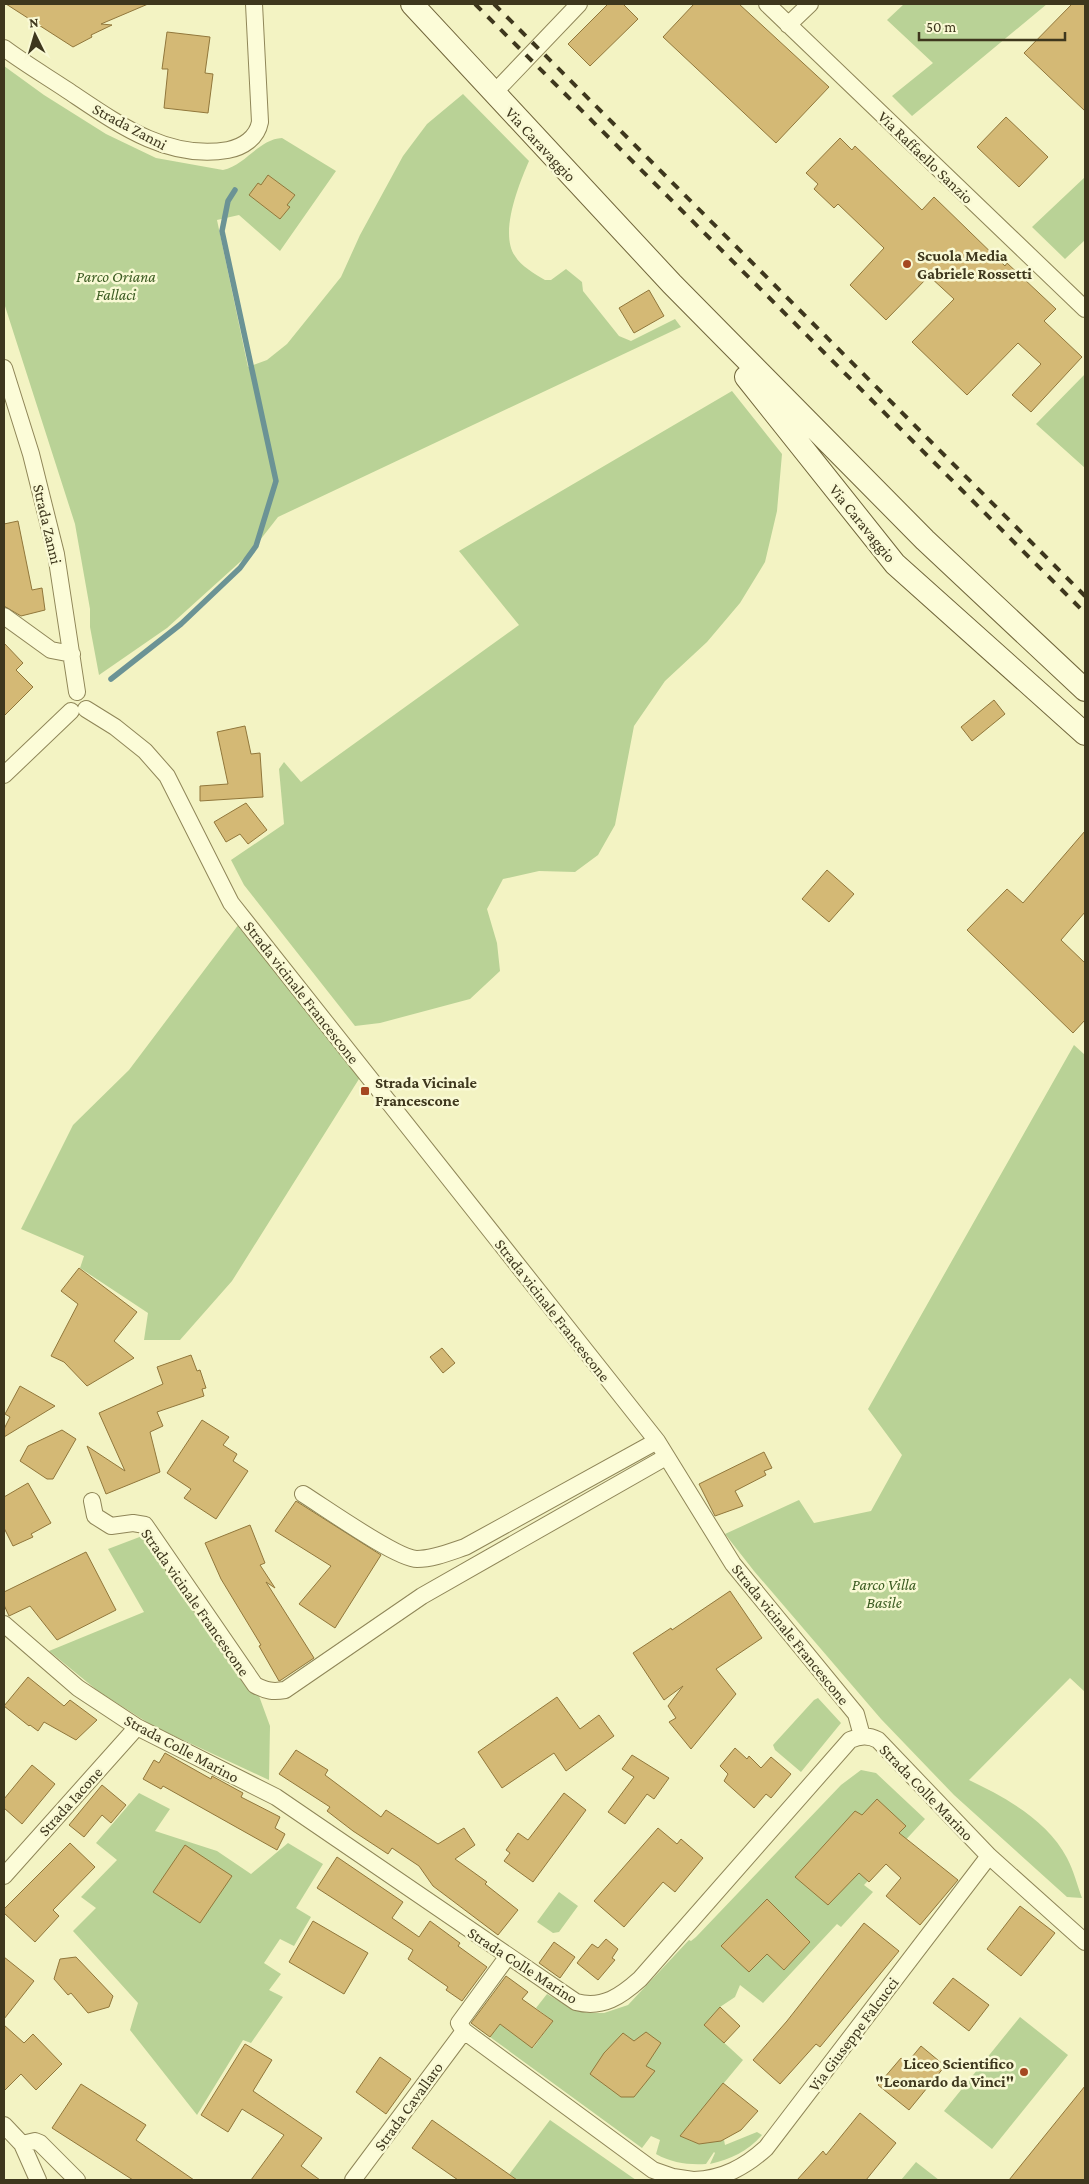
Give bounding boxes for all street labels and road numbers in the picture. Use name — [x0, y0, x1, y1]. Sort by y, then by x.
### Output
street label: Strada Zanni — [90, 100, 170, 153]
street label: Via Caravaggio — [501, 104, 579, 186]
street label: Via Raffaello Sanzio — [875, 108, 977, 207]
street label: Via Caravaggio — [825, 481, 899, 566]
street label: Strada Zanni — [30, 482, 65, 566]
street label: Strada vicinale Francescone — [241, 918, 363, 1067]
street label: Strada vicinale Francescone — [492, 1236, 614, 1385]
street label: Strada vicinale Francescone — [138, 1525, 253, 1679]
street label: Strada vicinale Francescone — [729, 1560, 853, 1708]
street label: Strada Colle Marino — [122, 1711, 242, 1786]
street label: Strada Colle Marino — [876, 1741, 977, 1844]
street label: Strada Iacone — [35, 1763, 106, 1839]
street label: Strada Colle Marino — [465, 1924, 581, 2007]
street label: Via Giuseppe Falcucci — [805, 1974, 903, 2095]
street label: Strada Cavallaro — [371, 2059, 446, 2154]

